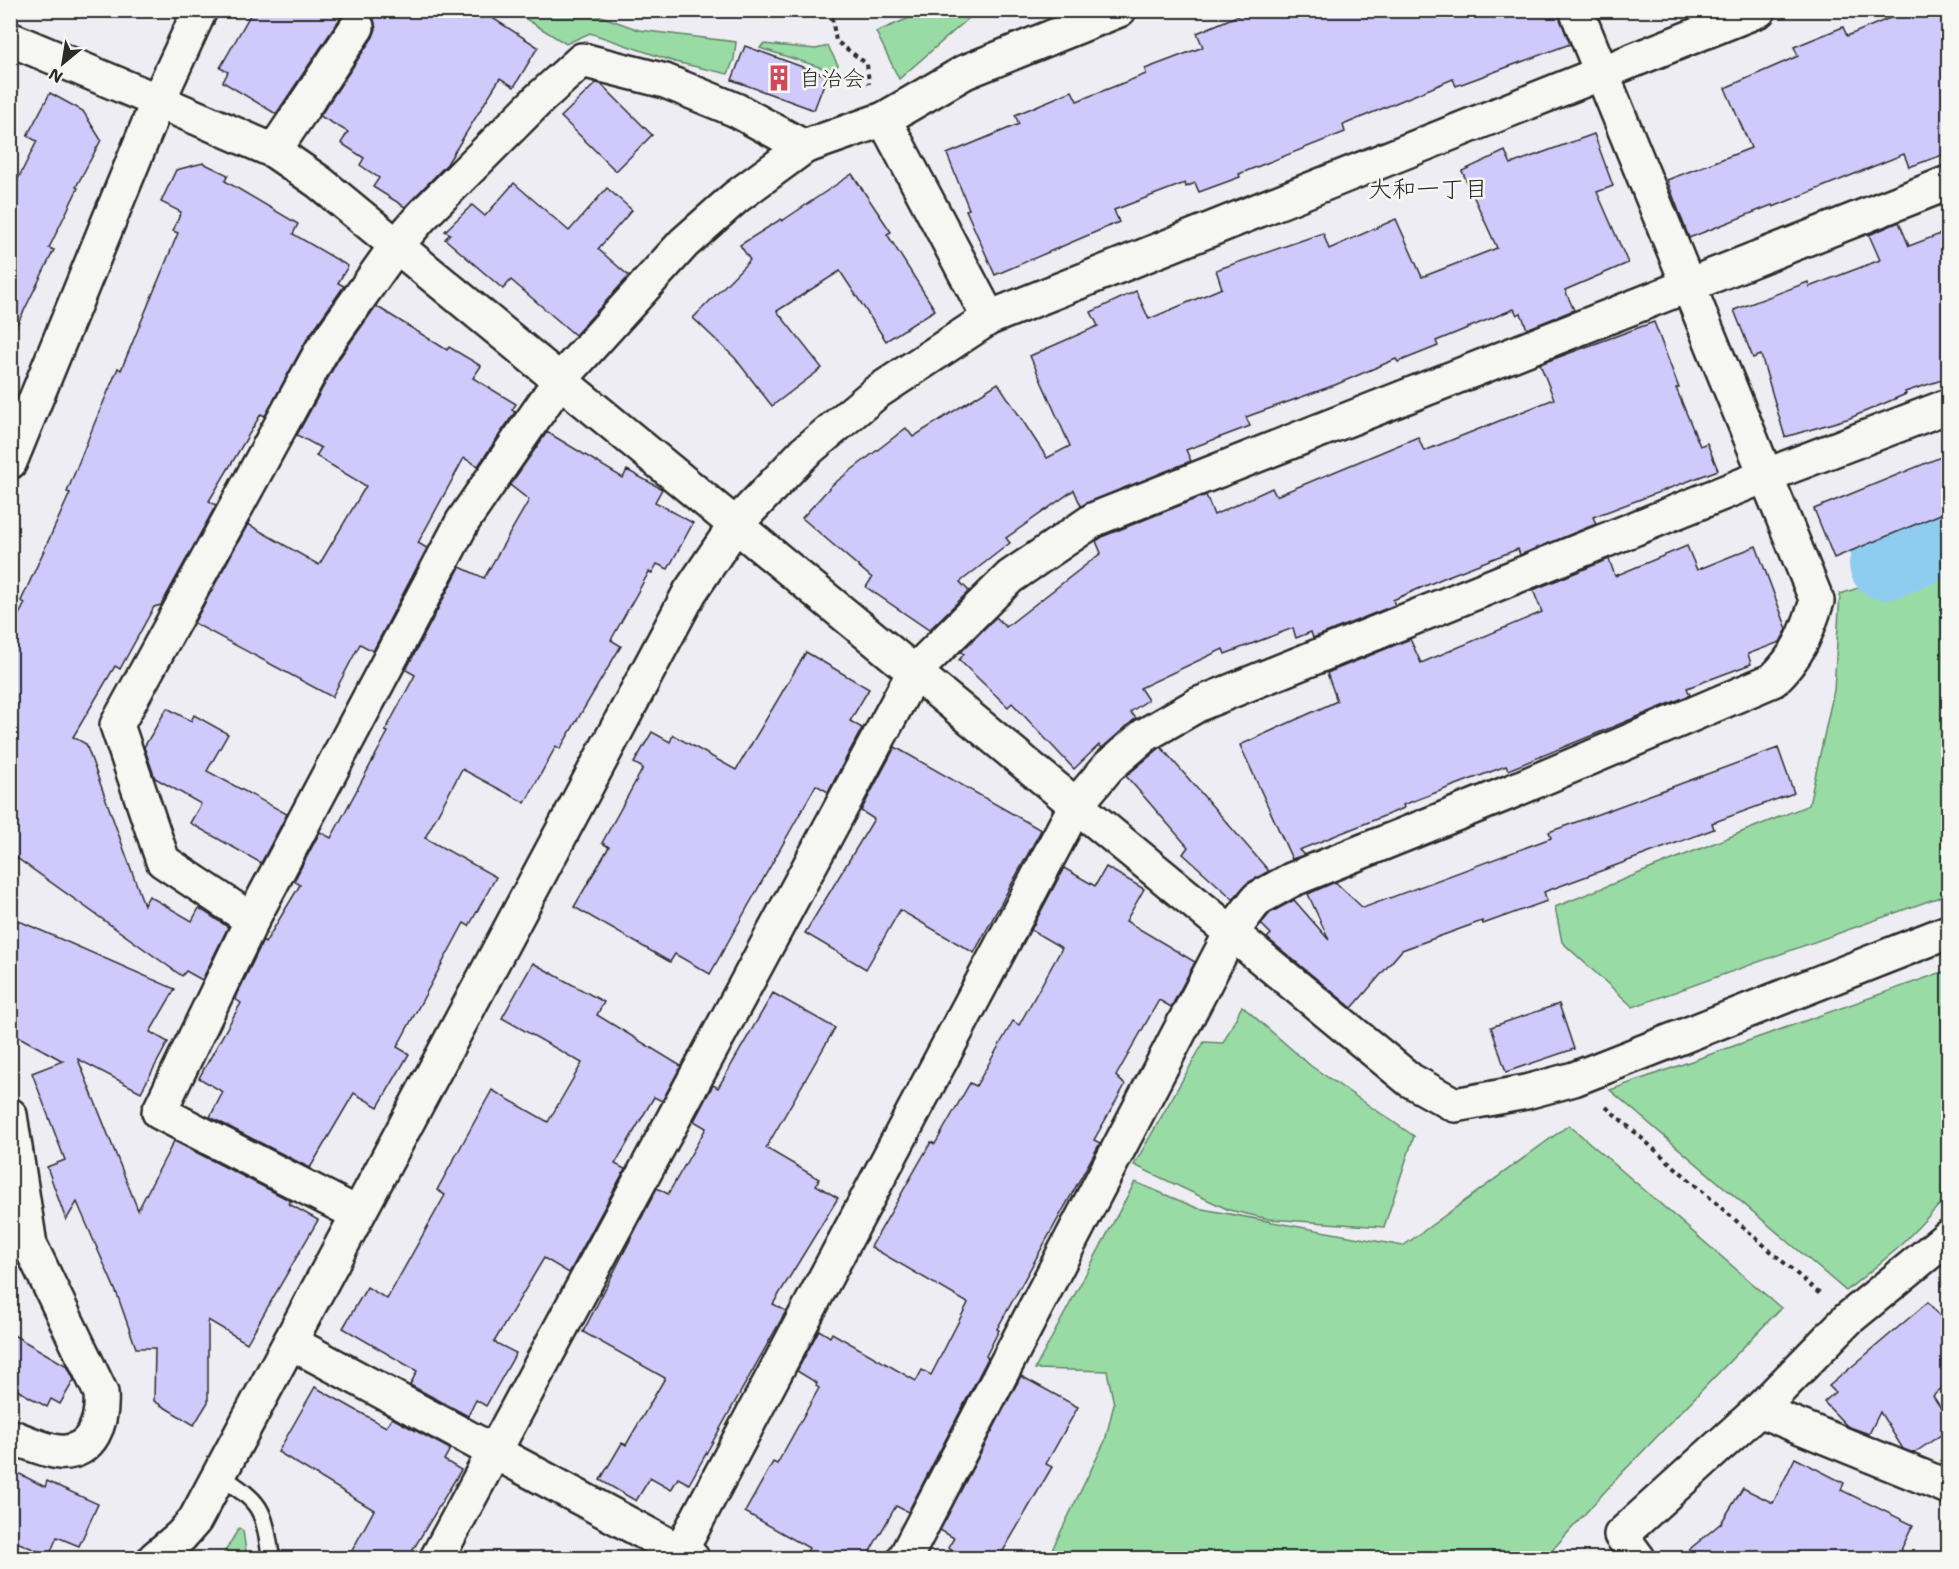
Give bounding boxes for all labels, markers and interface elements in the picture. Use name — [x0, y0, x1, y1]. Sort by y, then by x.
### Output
north arrow — [33, 33, 93, 93]
text: N — [45, 63, 66, 88]
building icon: 自治会 — [764, 63, 794, 93]
place label: 自治会 — [799, 64, 865, 93]
district label: 大和一丁目 — [1368, 173, 1488, 205]

